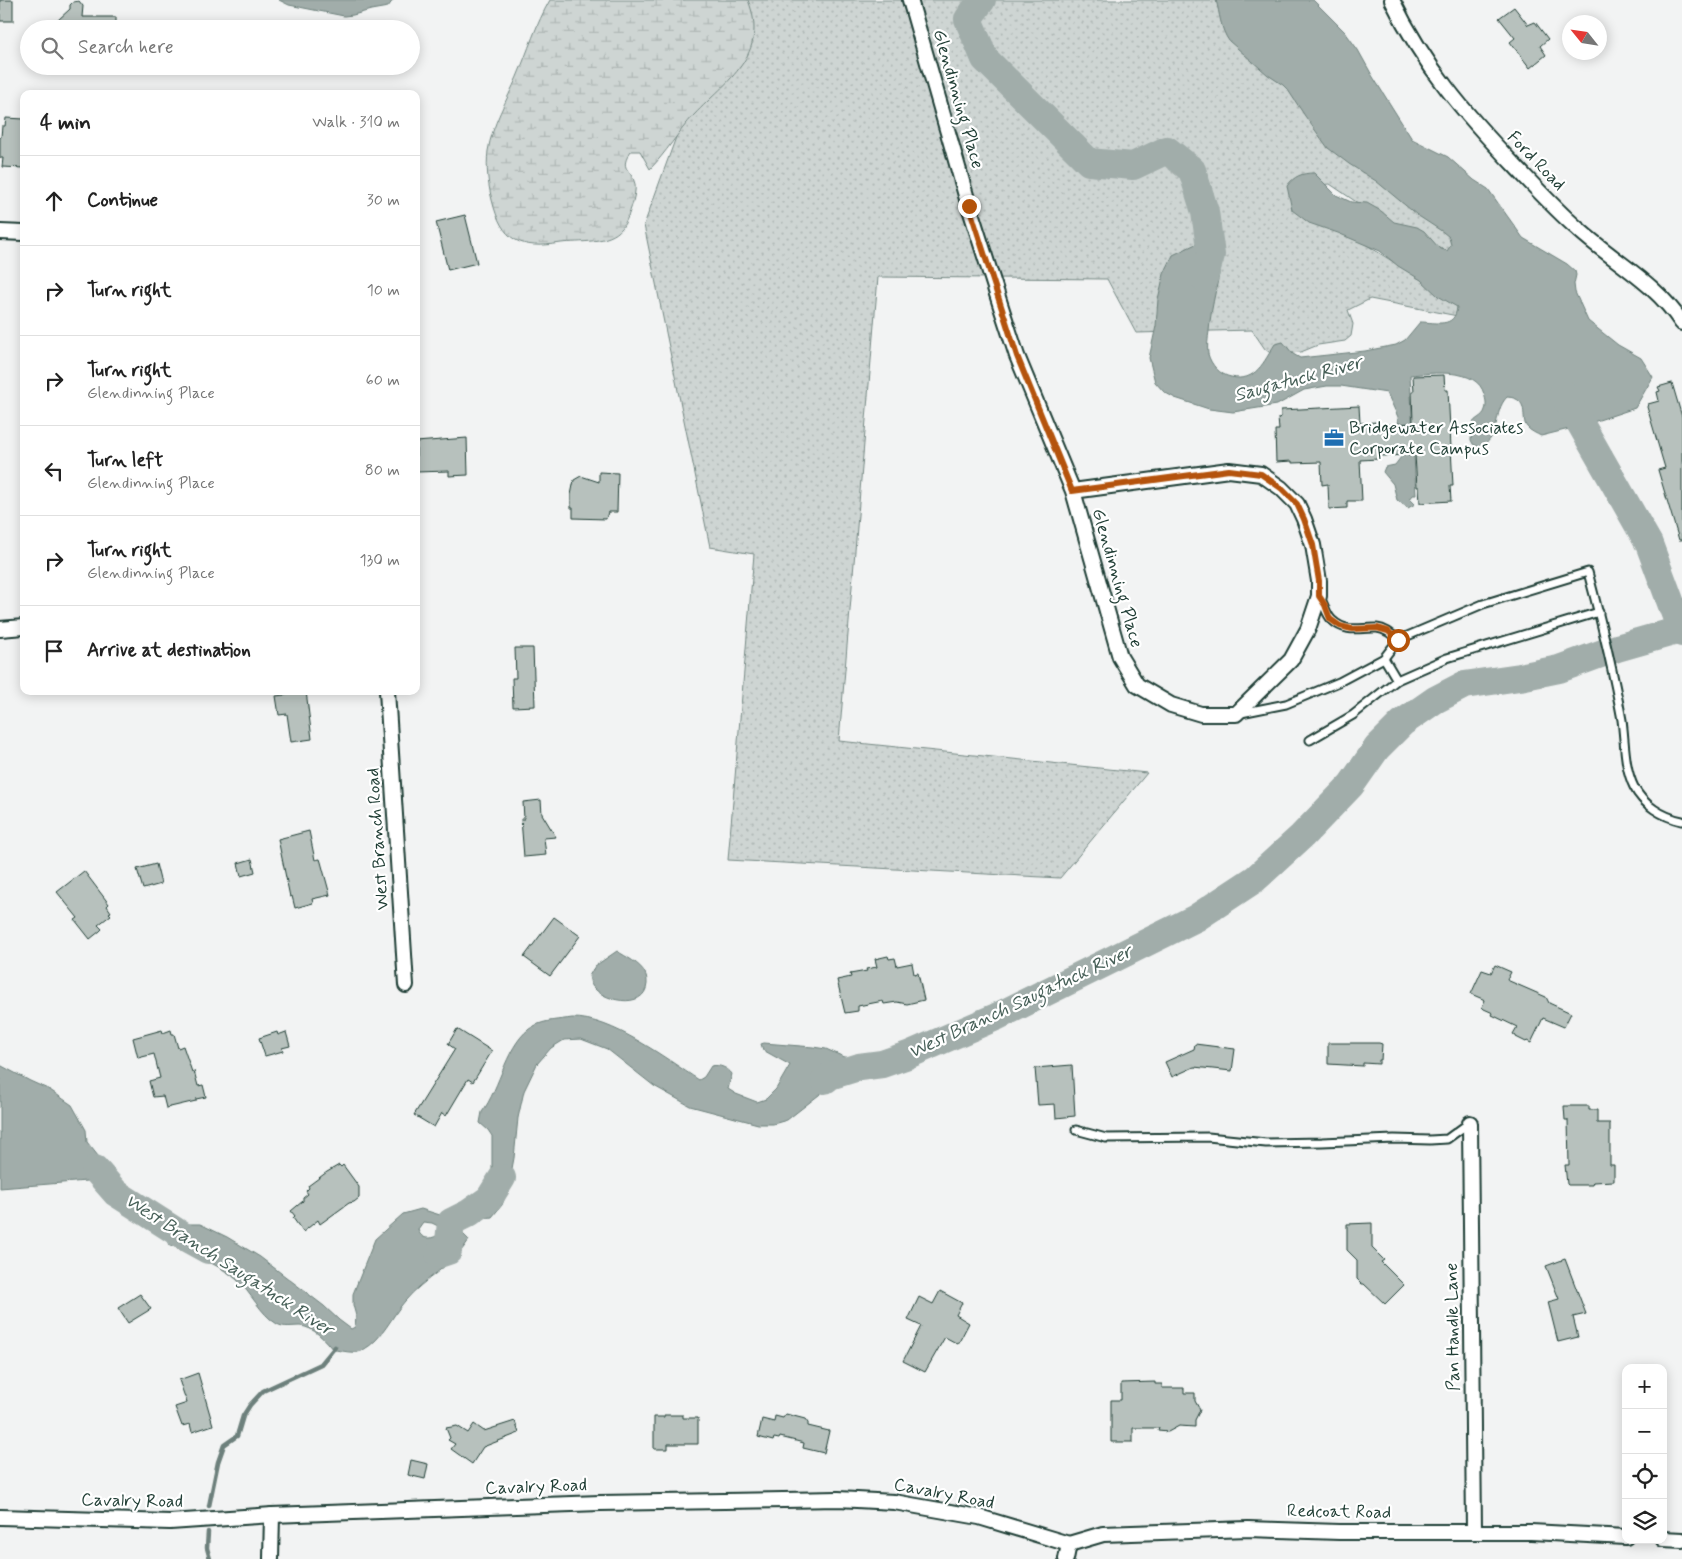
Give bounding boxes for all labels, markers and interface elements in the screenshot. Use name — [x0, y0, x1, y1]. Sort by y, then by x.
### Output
north arrow — [1562, 15, 1607, 60]
search box — [20, 20, 420, 75]
street label: Glendinning Place — [925, 27, 989, 172]
icon: search — [38, 34, 66, 62]
text: Search here — [78, 35, 174, 60]
text: 4 min — [40, 109, 91, 137]
text: Walk · 310 m — [312, 112, 400, 133]
street label: Ford Road — [1501, 126, 1571, 196]
icon: ahead — [40, 187, 68, 215]
text: Continue — [87, 188, 158, 213]
text: 30 m — [367, 190, 400, 211]
route end — [958, 195, 981, 218]
icon: right — [40, 277, 68, 305]
text: Turn right — [87, 278, 171, 303]
text: 10 m — [367, 280, 400, 301]
water label: Saugatuck River — [1232, 349, 1368, 410]
text: Turn right — [87, 358, 171, 383]
icon: right — [40, 367, 68, 395]
text: 60 m — [366, 370, 400, 391]
text: Glendinning Place — [87, 383, 215, 404]
place label: Bridgewater Associates Corporate Campus — [1349, 416, 1523, 461]
office icon: Bridgewater Associates Corporate Campus — [1323, 427, 1345, 449]
text: Turn left — [87, 448, 163, 473]
icon: left — [40, 457, 68, 485]
text: 80 m — [365, 460, 400, 481]
text: Glendinning Place — [87, 473, 215, 494]
street label: Glendinning Place — [1084, 506, 1148, 651]
text: Turn right — [87, 538, 171, 563]
icon: right — [40, 547, 68, 575]
text: 130 m — [359, 550, 400, 571]
text: Glendinning Place — [87, 563, 215, 584]
route start — [1387, 629, 1410, 652]
icon: arrive — [40, 637, 68, 665]
text: Arrive at destination — [87, 638, 251, 663]
street label: West Branch Road — [361, 767, 395, 911]
water label: West Branch Saugatuck River — [904, 938, 1139, 1067]
water label: West Branch Saugatuck River — [119, 1188, 340, 1345]
street label: Pan Handle Lane — [1440, 1263, 1466, 1391]
map controls — [1622, 1364, 1667, 1544]
button: + — [1622, 1364, 1667, 1409]
button: − — [1622, 1409, 1667, 1454]
button: locate — [1622, 1454, 1667, 1499]
street label: Cavalry Road — [892, 1472, 996, 1516]
street label: Cavalry Road — [485, 1473, 587, 1501]
street label: Cavalry Road — [81, 1488, 183, 1514]
street label: Redcoat Road — [1287, 1499, 1391, 1525]
button: layers — [1622, 1499, 1667, 1544]

